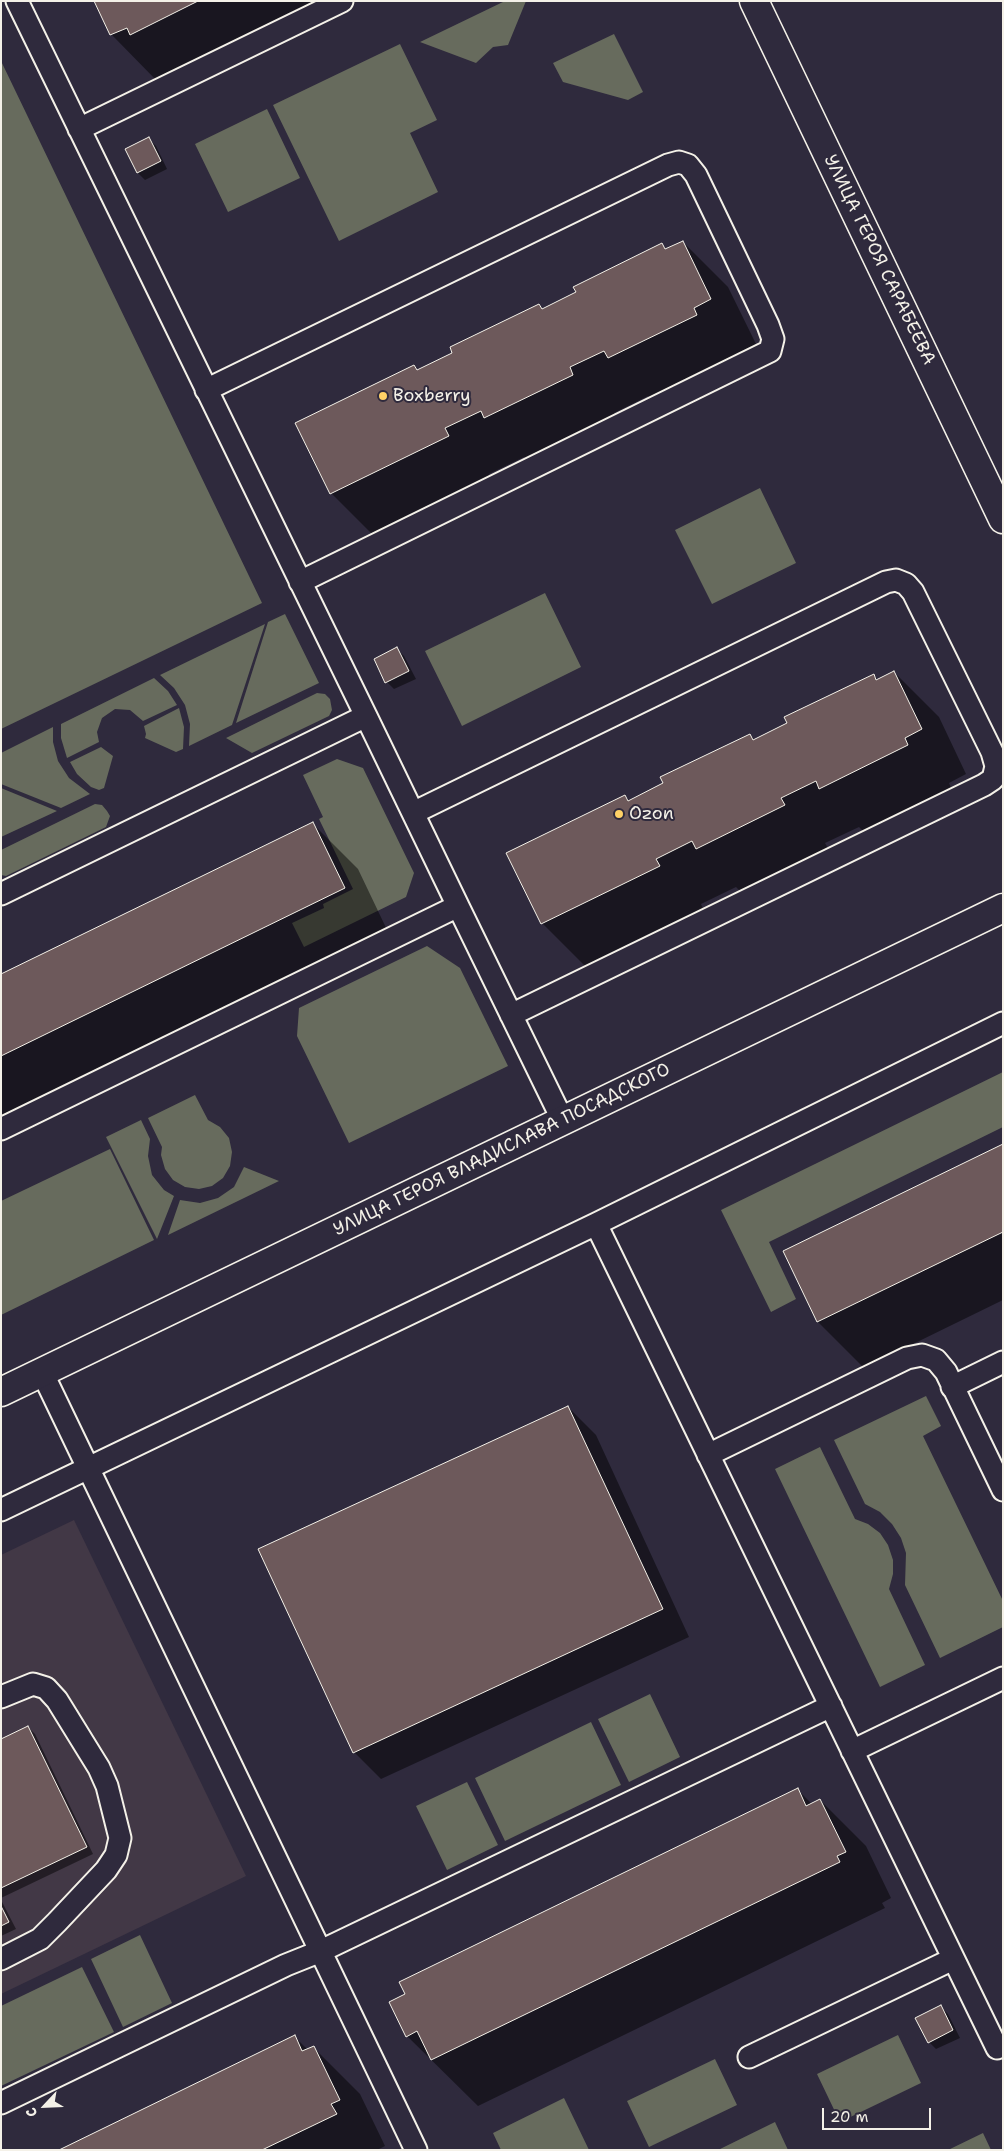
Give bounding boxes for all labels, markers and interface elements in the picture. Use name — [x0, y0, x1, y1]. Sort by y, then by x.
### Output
street label: УЛИЦА ГЕРОЯ САРАБЕЕВА — [819, 151, 939, 369]
place label: Boxberry — [393, 385, 471, 407]
marker: Boxberry — [377, 390, 389, 402]
place label: Ozon — [629, 803, 674, 825]
marker: Ozon — [613, 808, 625, 820]
street label: УЛИЦА ГЕРОЯ ВЛАДИСЛАВА ПОСАДСКОГО — [330, 1059, 674, 1241]
north arrow — [20, 2081, 70, 2131]
scale bar — [824, 2098, 933, 2130]
text: С — [21, 2105, 41, 2120]
text: 20 m — [830, 2107, 869, 2127]

